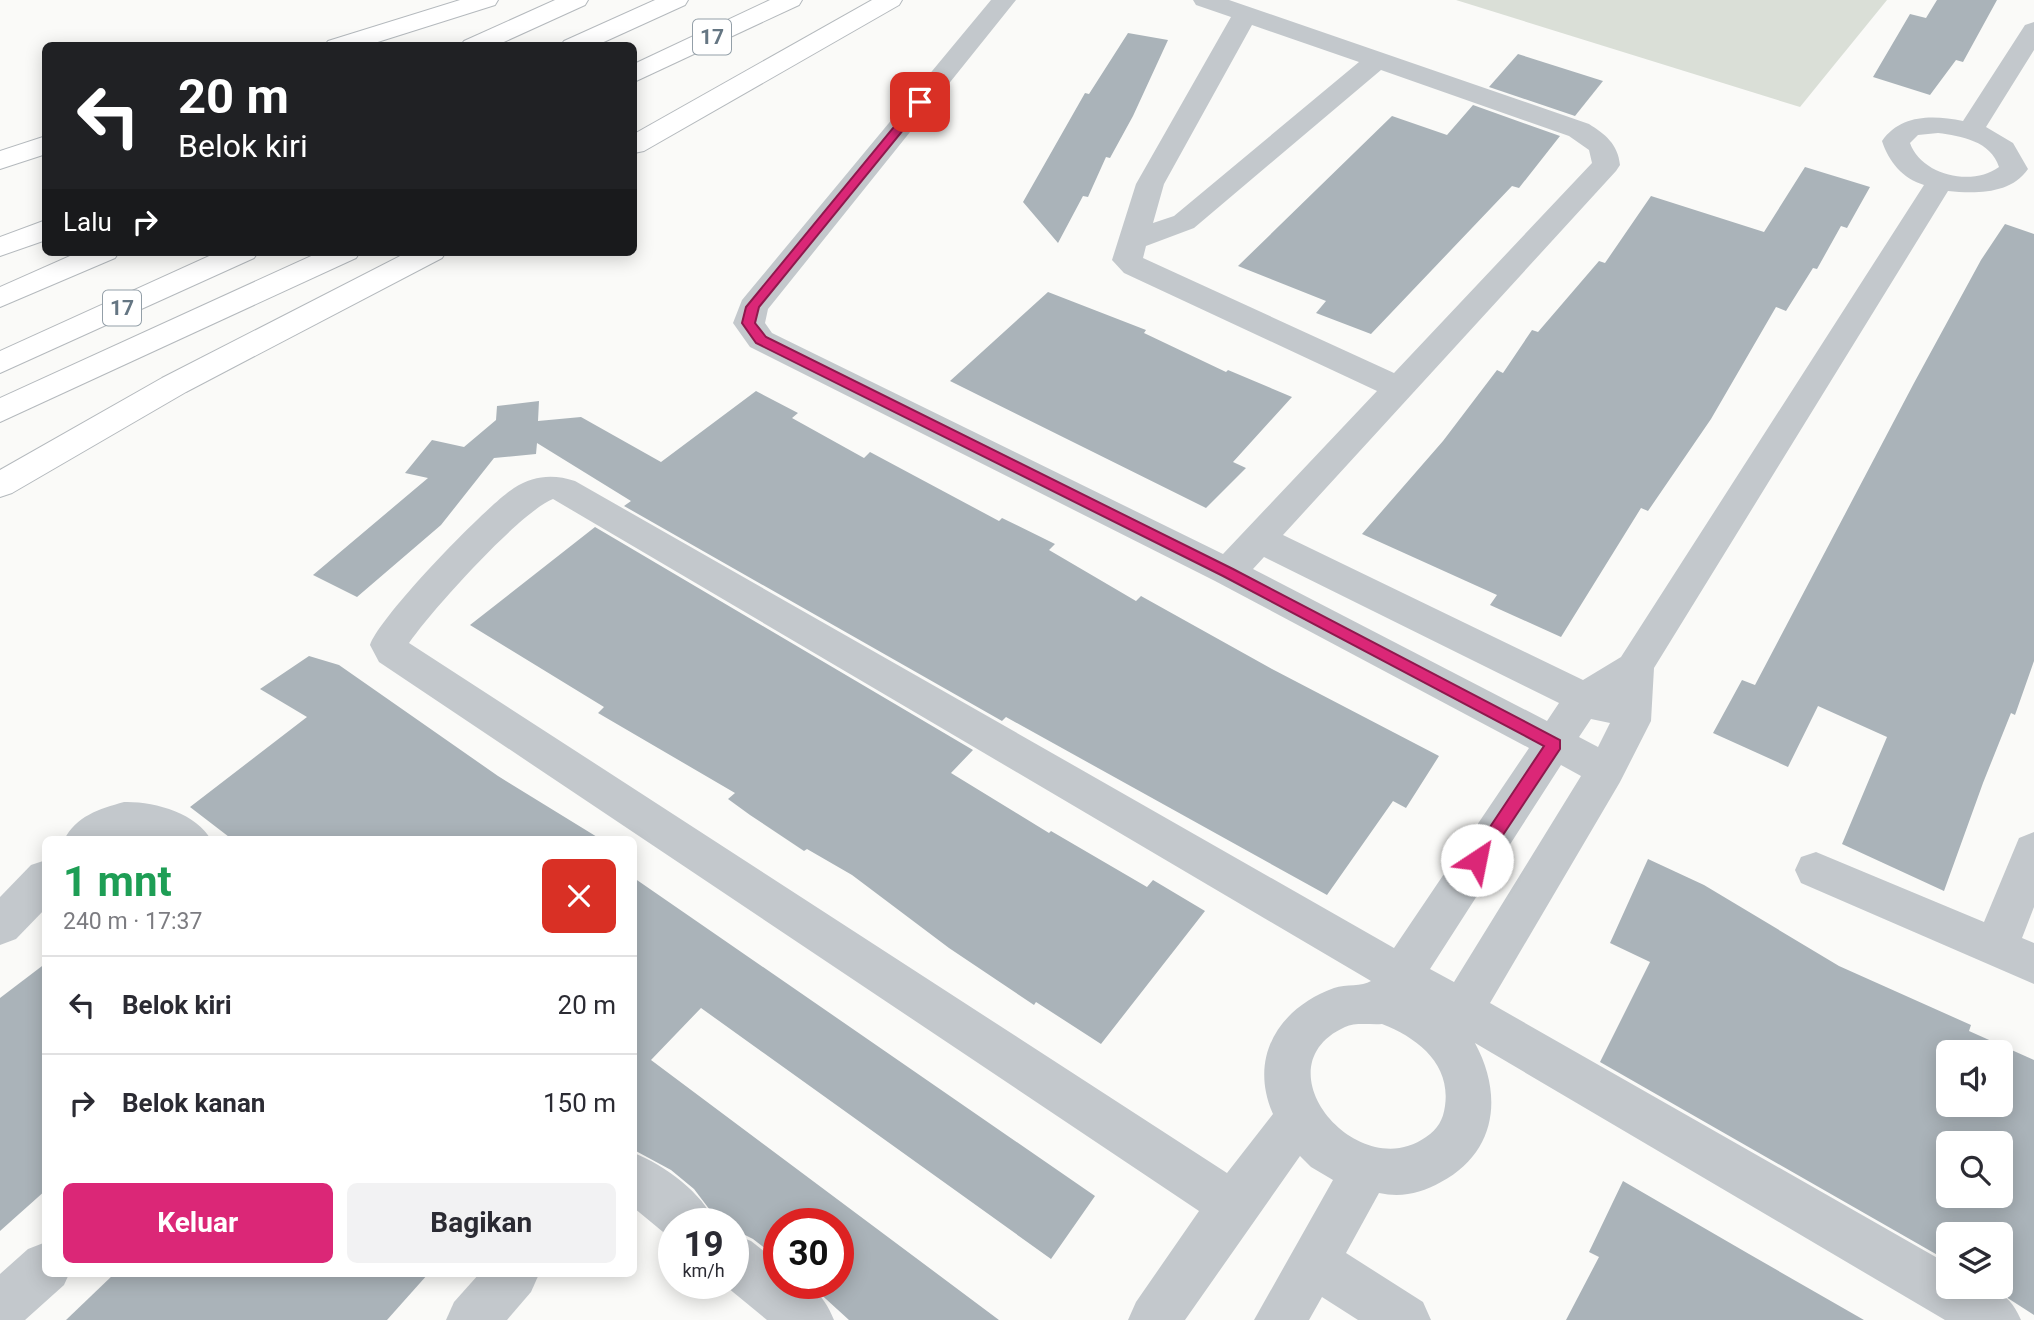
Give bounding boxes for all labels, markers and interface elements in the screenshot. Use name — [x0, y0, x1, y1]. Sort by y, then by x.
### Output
road number: 17 — [693, 20, 731, 54]
text: 20 m — [178, 68, 289, 125]
icon: left — [63, 70, 154, 161]
pin — [890, 72, 950, 132]
icon: arrive — [901, 83, 939, 121]
text: Belok kiri — [178, 127, 308, 165]
icon: right — [126, 203, 164, 241]
text: Lalu — [63, 207, 112, 237]
road number: 17 — [103, 290, 141, 326]
position arrow — [1440, 823, 1514, 897]
text: 1 mnt — [63, 857, 172, 906]
button: close — [542, 859, 616, 933]
text: 240 m · 17:37 — [63, 908, 202, 935]
icon: left — [63, 986, 101, 1024]
text: Belok kiri — [122, 990, 232, 1020]
text: 20 m — [558, 990, 616, 1020]
map controls — [1936, 1040, 2013, 1299]
button: sound — [1936, 1040, 2013, 1117]
icon: right — [63, 1084, 101, 1122]
text: Belok kanan — [122, 1088, 265, 1118]
text: 150 m — [543, 1088, 616, 1118]
button: search — [1936, 1131, 2013, 1208]
button: Keluar — [63, 1183, 333, 1263]
button: Bagikan — [347, 1183, 616, 1263]
speed limit sign: 30 — [763, 1208, 854, 1299]
button: layers — [1936, 1222, 2013, 1299]
text: 19 — [683, 1224, 724, 1265]
text: km/h — [682, 1260, 725, 1281]

